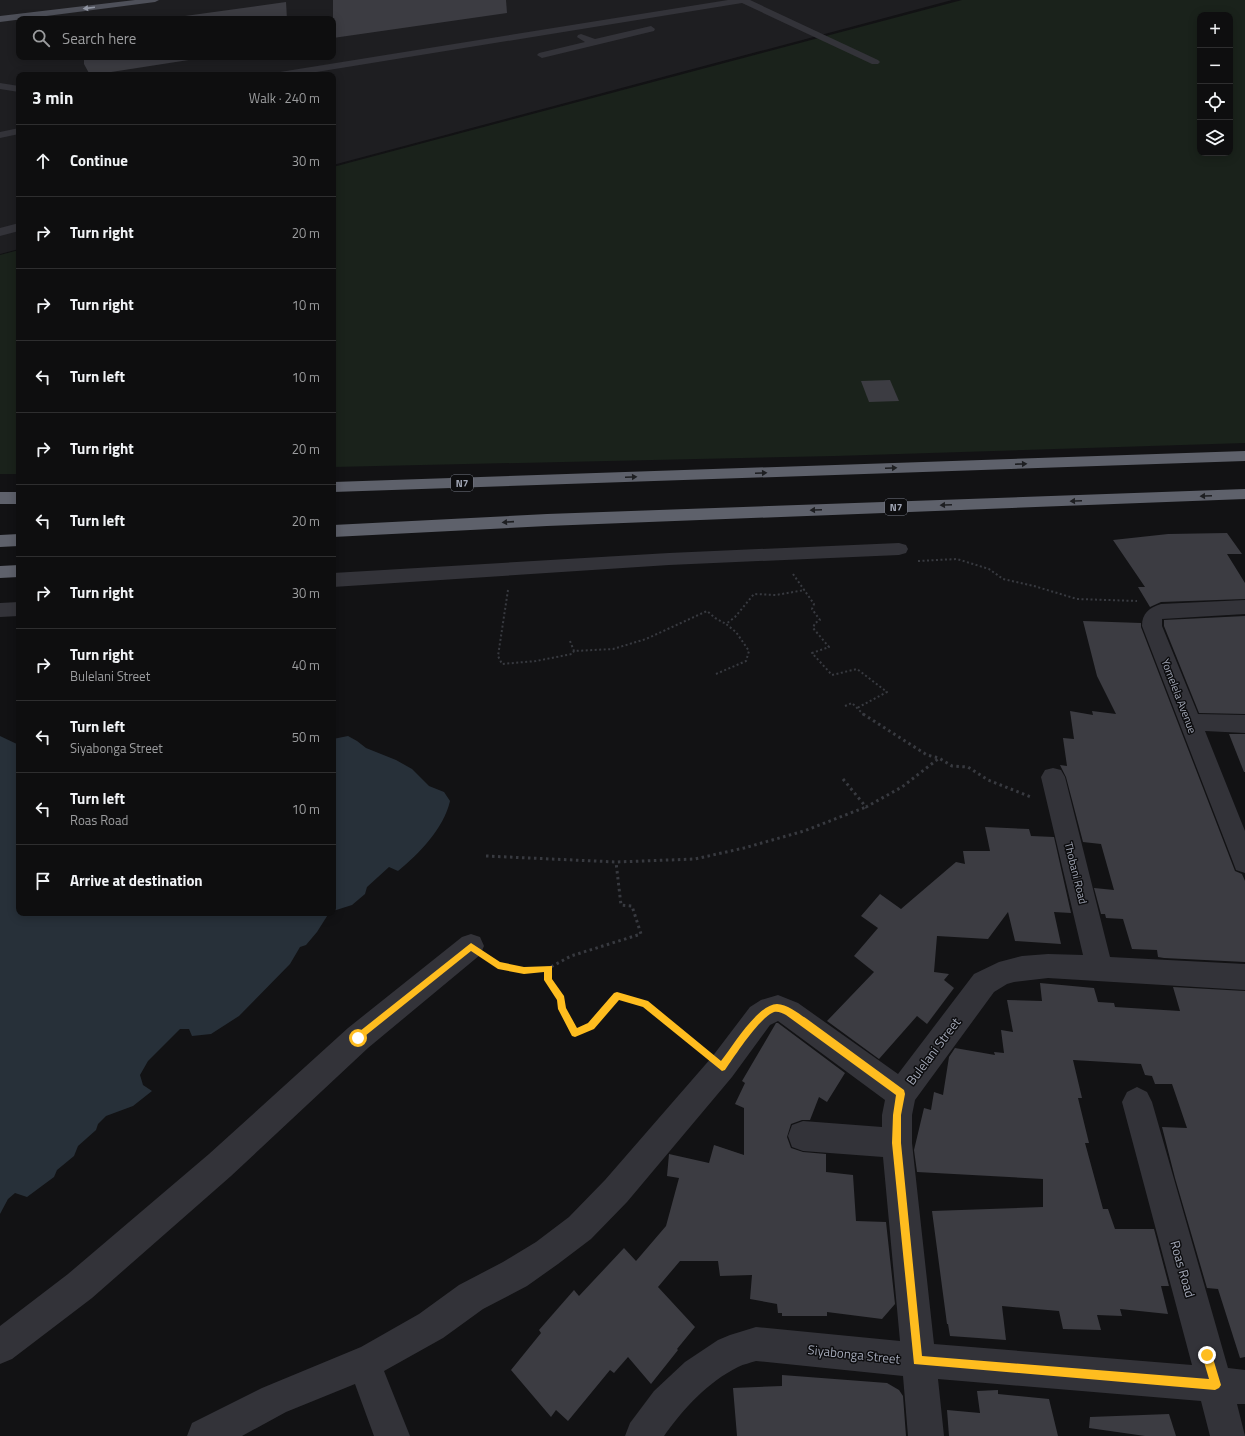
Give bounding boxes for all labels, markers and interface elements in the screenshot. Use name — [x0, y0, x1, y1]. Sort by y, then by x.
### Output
one-way arrow — [83, 5, 95, 11]
map controls — [1197, 12, 1233, 156]
button: + — [1197, 12, 1233, 48]
search box — [16, 16, 336, 60]
icon: search — [30, 27, 52, 49]
text: Search here — [62, 27, 136, 50]
button: − — [1197, 48, 1233, 84]
button: locate — [1197, 84, 1233, 120]
text: 3 min — [32, 85, 73, 111]
text: Walk · 240 m — [249, 88, 320, 108]
button: layers — [1197, 120, 1233, 156]
text: Continue — [70, 149, 128, 172]
icon: ahead — [32, 150, 54, 172]
text: 30 m — [292, 151, 320, 171]
text: Turn right — [70, 221, 134, 244]
icon: right — [32, 222, 54, 244]
text: 20 m — [292, 223, 320, 243]
text: Turn right — [70, 293, 134, 316]
icon: right — [32, 294, 54, 316]
text: 10 m — [292, 295, 320, 315]
text: Turn left — [70, 365, 125, 388]
icon: left — [32, 366, 54, 388]
text: 10 m — [292, 367, 320, 387]
text: Turn right — [70, 437, 134, 460]
icon: right — [32, 438, 54, 460]
text: 20 m — [292, 439, 320, 459]
one-way arrow — [1015, 461, 1028, 467]
one-way arrow — [885, 465, 897, 472]
one-way arrow — [755, 470, 768, 476]
one-way arrow — [625, 474, 637, 481]
road number: N7 — [451, 475, 473, 491]
one-way arrow — [1199, 493, 1212, 499]
one-way arrow — [1070, 497, 1082, 504]
road number: N7 — [885, 499, 907, 515]
one-way arrow — [940, 502, 952, 509]
one-way arrow — [809, 507, 822, 513]
text: Turn left — [70, 509, 125, 532]
icon: left — [32, 510, 54, 532]
text: 20 m — [292, 511, 320, 531]
one-way arrow — [502, 519, 514, 526]
text: Turn right — [70, 581, 134, 604]
icon: right — [32, 582, 54, 604]
text: 30 m — [292, 583, 320, 603]
text: Turn right — [70, 643, 134, 666]
icon: right — [32, 654, 54, 676]
text: 40 m — [292, 655, 320, 675]
street label: Yomelela Avenue — [1157, 656, 1201, 736]
text: Bulelani Street — [70, 666, 150, 686]
text: Turn left — [70, 715, 125, 738]
icon: left — [32, 726, 54, 748]
text: 50 m — [292, 727, 320, 747]
text: Siyabonga Street — [70, 738, 163, 758]
text: Turn left — [70, 787, 125, 810]
icon: left — [32, 798, 54, 820]
text: 10 m — [292, 799, 320, 819]
text: Roas Road — [70, 810, 128, 830]
street label: Thobani Road — [1061, 840, 1091, 906]
text: Arrive at destination — [70, 869, 203, 892]
icon: arrive — [32, 870, 54, 892]
street label: Bulelani Street — [901, 1013, 965, 1089]
route start — [349, 1029, 367, 1047]
street label: Roas Road — [1165, 1238, 1201, 1300]
street label: Siyabonga Street — [807, 1339, 902, 1369]
route end — [1198, 1346, 1216, 1364]

